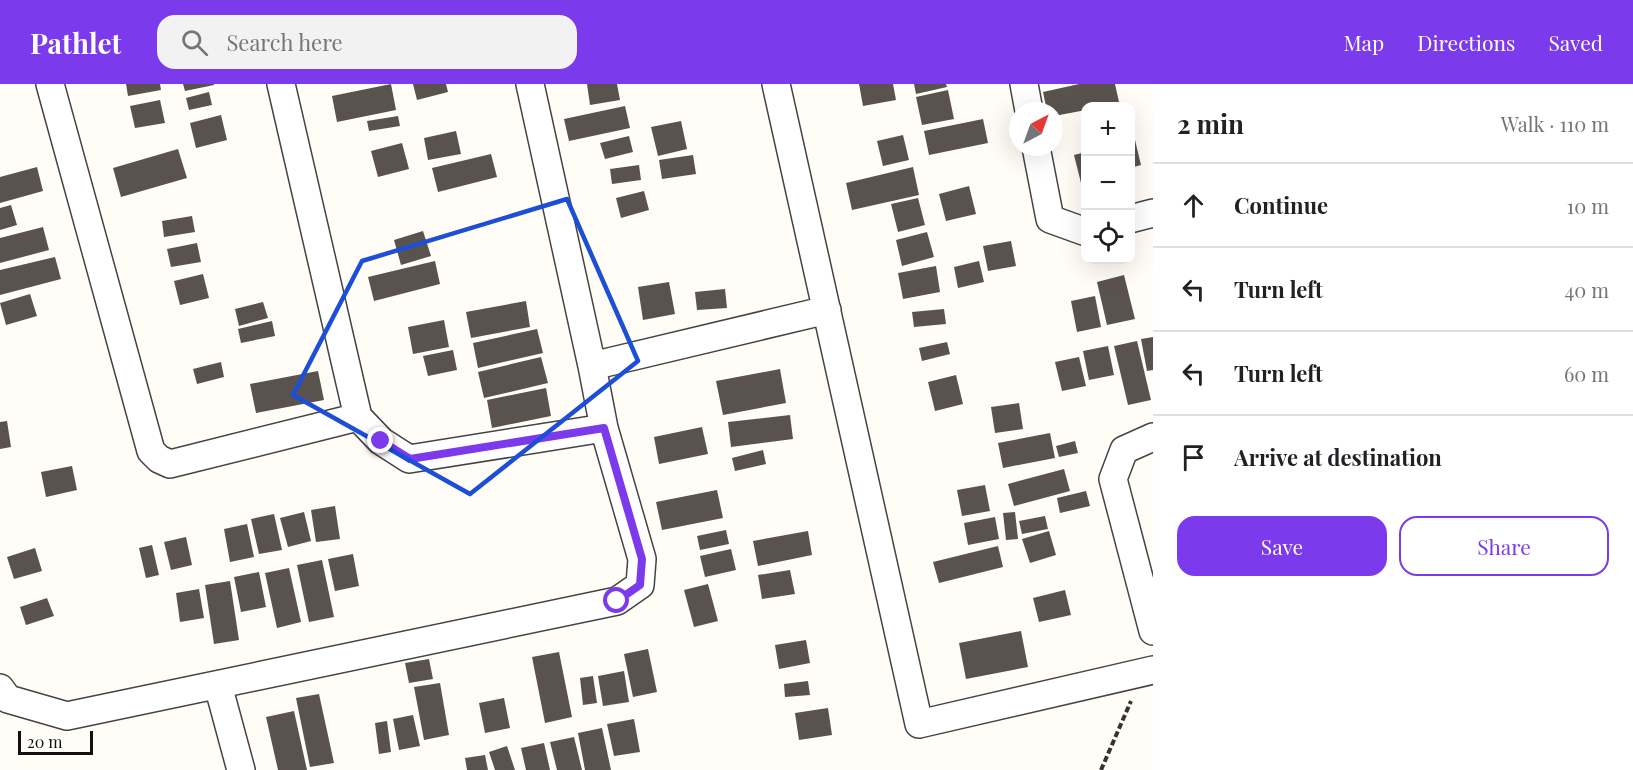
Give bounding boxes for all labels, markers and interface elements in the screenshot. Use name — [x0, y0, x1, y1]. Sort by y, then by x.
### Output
search box — [157, 15, 577, 69]
text: Pathlet — [30, 24, 121, 61]
icon: search — [178, 26, 211, 59]
text: Search here — [226, 27, 343, 57]
text: Map — [1343, 28, 1384, 56]
text: Directions — [1417, 28, 1515, 56]
text: Saved — [1548, 28, 1603, 56]
north arrow — [1009, 102, 1063, 156]
map controls — [1081, 102, 1135, 264]
button: + — [1081, 102, 1135, 156]
text: 2 min — [1177, 106, 1244, 141]
text: Walk · 110 m — [1501, 110, 1609, 137]
button: − — [1081, 156, 1135, 210]
icon: ahead — [1177, 189, 1210, 222]
text: Continue — [1234, 190, 1328, 220]
text: 10 m — [1567, 192, 1609, 219]
button: locate — [1081, 210, 1135, 264]
icon: left — [1177, 273, 1210, 306]
text: Turn left — [1234, 274, 1323, 304]
text: 40 m — [1564, 276, 1609, 303]
icon: left — [1177, 357, 1210, 390]
text: Turn left — [1234, 358, 1323, 388]
text: 60 m — [1564, 360, 1609, 387]
route end — [367, 427, 393, 453]
icon: arrive — [1177, 441, 1210, 474]
text: Arrive at destination — [1234, 442, 1442, 472]
button: Save — [1177, 516, 1387, 576]
button: Share — [1399, 516, 1609, 576]
route start — [603, 587, 629, 613]
scale bar — [18, 728, 93, 756]
text: 20 m — [27, 731, 62, 752]

